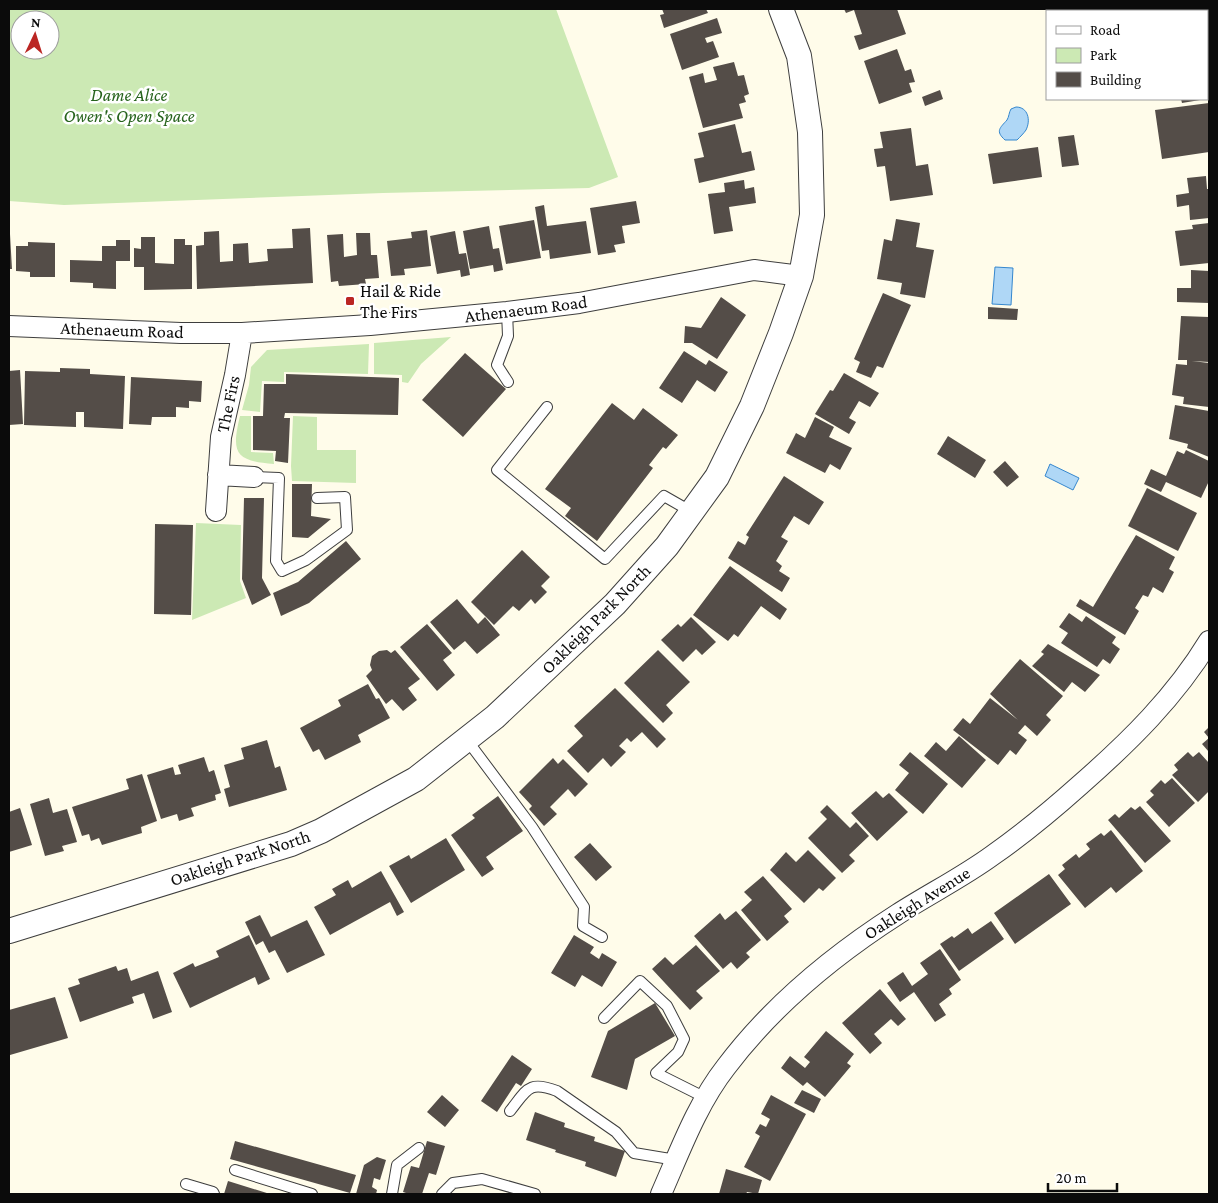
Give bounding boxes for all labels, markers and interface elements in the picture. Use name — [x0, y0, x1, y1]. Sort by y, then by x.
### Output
north arrow — [10, 10, 60, 60]
legend — [1046, 10, 1208, 100]
text: N — [31, 14, 42, 30]
text: Road — [1090, 22, 1121, 38]
text: Park — [1090, 47, 1117, 63]
text: Building — [1090, 72, 1141, 89]
park label: Dame Alice Owen's Open Space — [63, 85, 195, 126]
place label: Hail & Ride The Firs — [360, 281, 441, 322]
street label: Athenaeum Road — [464, 291, 589, 326]
marker: Hail & Ride The Firs — [344, 295, 356, 307]
street label: Athenaeum Road — [60, 318, 185, 342]
street label: The Firs — [212, 374, 244, 434]
street label: Oakleigh Park North — [537, 560, 655, 678]
street label: Oakleigh Park North — [167, 826, 313, 890]
street label: Oakleigh Avenue — [860, 862, 974, 944]
scale bar — [1048, 1160, 1117, 1192]
text: 20 m — [1056, 1170, 1087, 1186]

